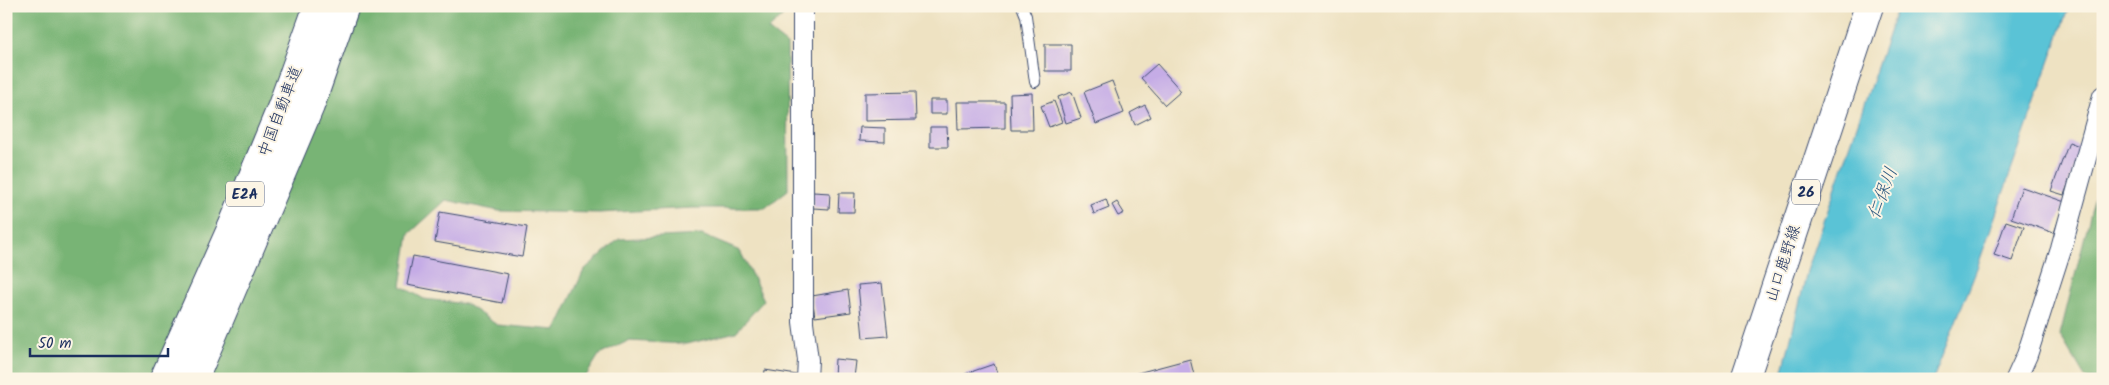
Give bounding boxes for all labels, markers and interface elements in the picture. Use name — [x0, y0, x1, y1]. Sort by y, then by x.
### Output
street label: 中国自動車道 — [252, 62, 309, 161]
water label: 仁保川 — [1860, 163, 1907, 224]
road number: 26 — [1792, 180, 1820, 204]
road number: E2A — [226, 182, 264, 206]
street label: 山口鹿野線 — [1759, 222, 1808, 305]
scale bar — [30, 325, 168, 357]
text: 50 m — [38, 332, 72, 356]

